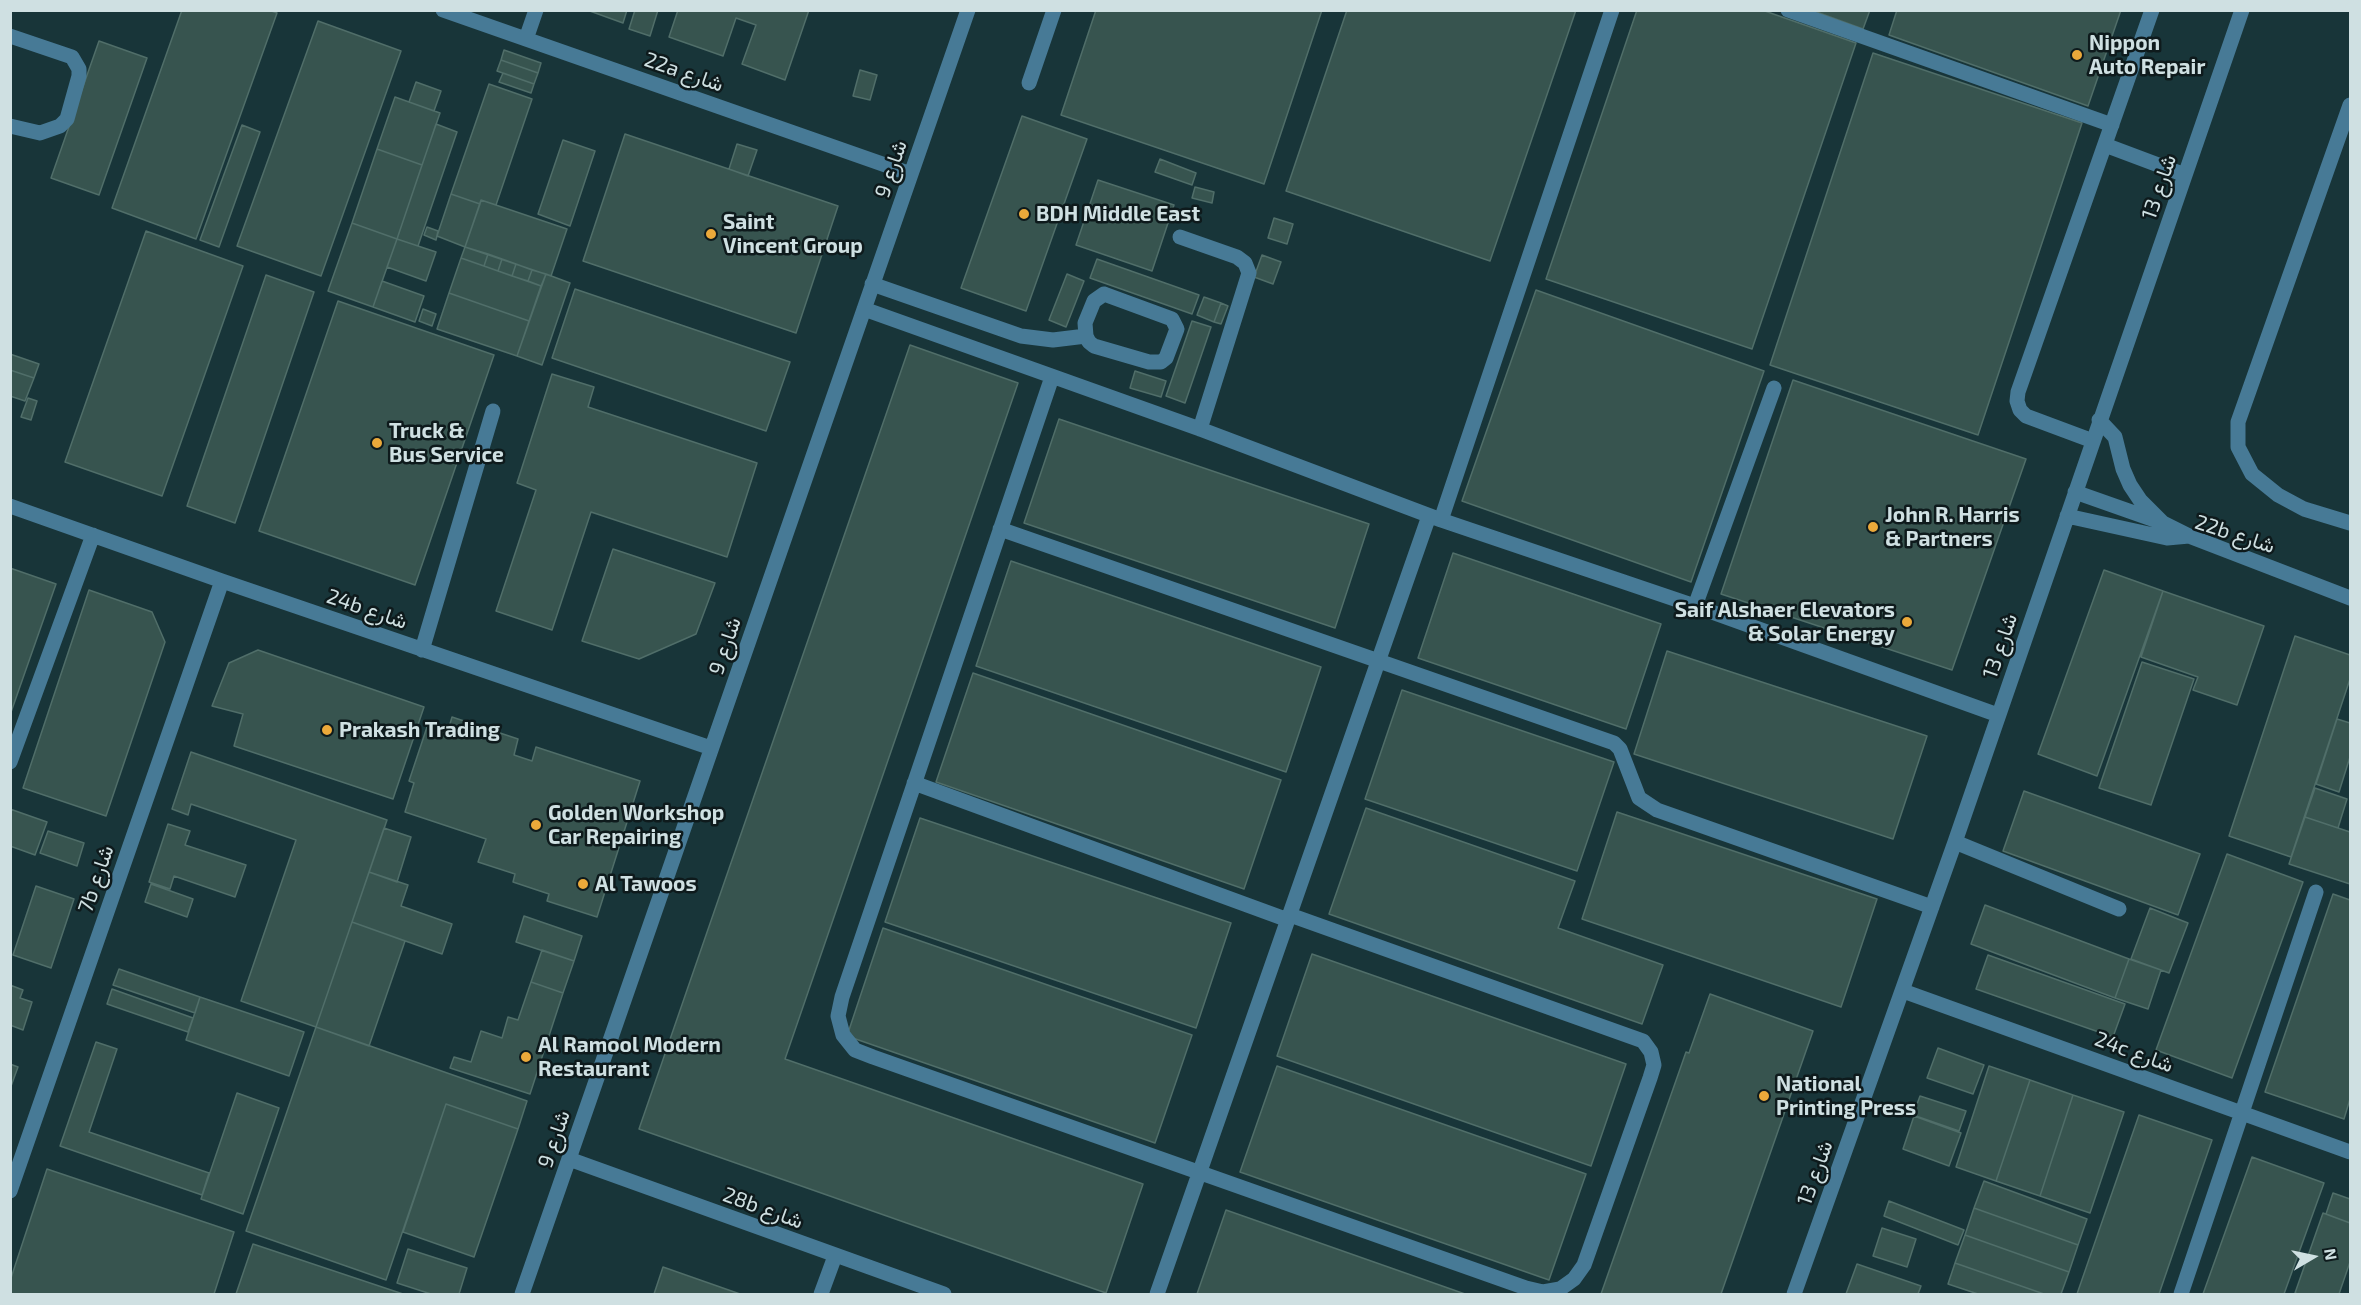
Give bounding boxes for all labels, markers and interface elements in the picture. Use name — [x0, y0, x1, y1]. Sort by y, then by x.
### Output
place label: Nippon Auto Repair — [2089, 30, 2205, 80]
street label: 22a شارع — [641, 47, 727, 97]
marker: Nippon Auto Repair — [2070, 48, 2084, 62]
street label: شارع 9 — [869, 137, 913, 201]
street label: شارع 13 — [2136, 151, 2182, 223]
place label: BDH Middle East — [1036, 201, 1200, 227]
marker: BDH Middle East — [1017, 207, 1031, 221]
place label: Saint Vincent Group — [723, 209, 863, 259]
marker: Saint Vincent Group — [704, 227, 718, 241]
place label: Truck & Bus Service — [389, 418, 504, 468]
marker: Truck & Bus Service — [370, 436, 384, 450]
place label: John R. Harris & Partners — [1885, 502, 2020, 552]
street label: 22b شارع — [2192, 509, 2278, 559]
marker: John R. Harris & Partners — [1866, 520, 1880, 534]
street label: 24b شارع — [323, 583, 411, 635]
place label: Saif Alshaer Elevators & Solar Energy — [1675, 597, 1895, 647]
street label: شارع 13 — [1977, 610, 2023, 682]
street label: شارع 9 — [703, 614, 747, 678]
marker: Saif Alshaer Elevators & Solar Energy — [1900, 615, 1914, 629]
place label: Prakash Trading — [339, 717, 500, 743]
marker: Prakash Trading — [320, 723, 334, 737]
place label: Golden Workshop Car Repairing — [548, 800, 724, 850]
marker: Golden Workshop Car Repairing — [529, 818, 543, 832]
street label: 7b شارع — [73, 842, 119, 916]
place label: Al Tawoos — [595, 871, 697, 897]
marker: Al Tawoos — [576, 877, 590, 891]
street label: 24c شارع — [2091, 1026, 2177, 1078]
place label: Al Ramool Modern Restaurant — [538, 1032, 721, 1082]
marker: Al Ramool Modern Restaurant — [519, 1050, 533, 1064]
place label: National Printing Press — [1776, 1071, 1916, 1121]
marker: National Printing Press — [1757, 1089, 1771, 1103]
street label: شارع 9 — [532, 1107, 576, 1171]
street label: شارع 13 — [1792, 1137, 1838, 1209]
street label: 28b شارع — [719, 1182, 807, 1234]
north arrow — [2283, 1227, 2343, 1287]
text: N — [2321, 1247, 2342, 1261]

